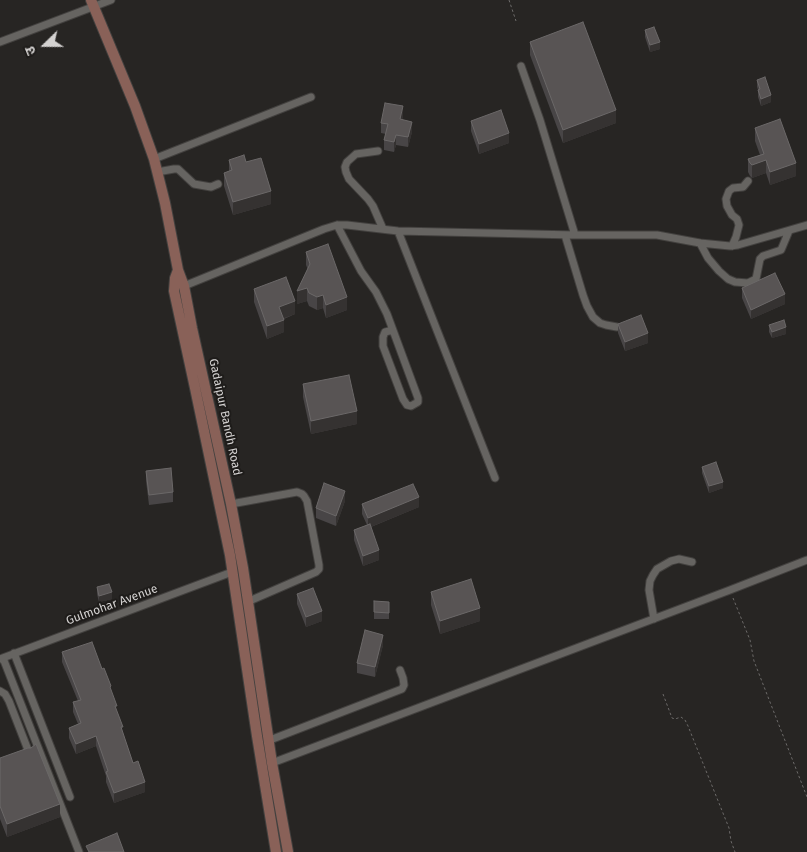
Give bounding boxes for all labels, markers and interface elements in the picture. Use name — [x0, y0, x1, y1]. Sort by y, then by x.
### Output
north arrow — [20, 20, 70, 70]
text: उ — [21, 44, 40, 58]
street label: Gadaipur Bandh Road — [206, 357, 244, 477]
street label: Gulmohar Avenue — [64, 582, 160, 628]

